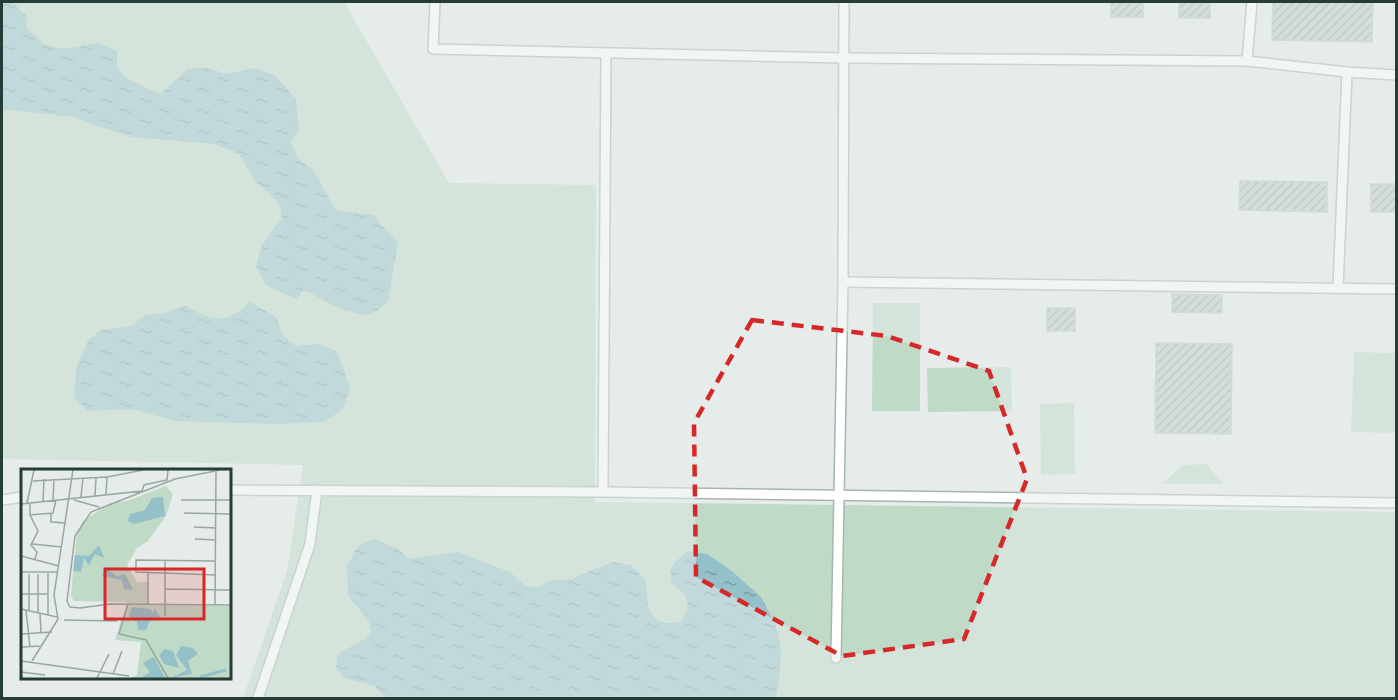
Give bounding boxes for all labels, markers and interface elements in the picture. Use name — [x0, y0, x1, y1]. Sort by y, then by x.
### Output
inset map — [21, 469, 231, 679]

